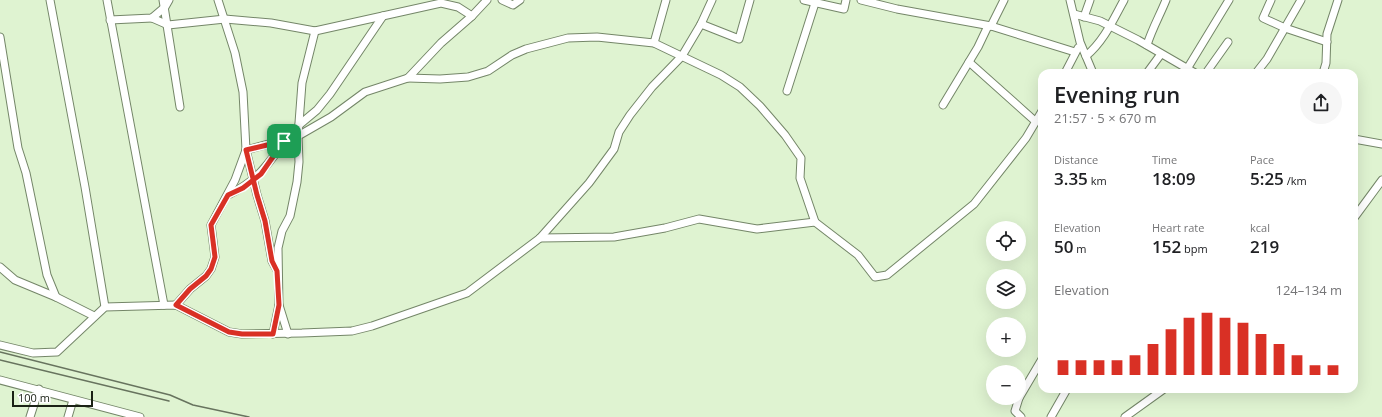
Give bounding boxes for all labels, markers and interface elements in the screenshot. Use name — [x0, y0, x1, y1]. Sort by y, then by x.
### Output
text: Evening run — [1054, 79, 1180, 109]
button: share — [1300, 82, 1342, 124]
text: 21:57 · 5 × 670 m — [1054, 109, 1157, 127]
pin — [267, 124, 301, 158]
icon: arrive — [273, 130, 295, 152]
text: Distance — [1054, 152, 1098, 167]
text: Time — [1152, 152, 1177, 167]
text: Pace — [1250, 152, 1274, 167]
text: 3.35 — [1054, 167, 1088, 190]
text: 18:09 — [1152, 167, 1196, 190]
text: 5:25 — [1250, 167, 1284, 190]
text: km — [1088, 173, 1107, 188]
text: /km — [1284, 173, 1307, 188]
text: Elevation — [1054, 220, 1101, 235]
text: Heart rate — [1152, 220, 1204, 235]
text: kcal — [1250, 220, 1270, 235]
map controls — [986, 221, 1026, 405]
button: locate — [986, 221, 1026, 261]
text: 50 — [1054, 235, 1073, 258]
text: 152 — [1152, 235, 1181, 258]
text: 219 — [1250, 235, 1279, 258]
text: m — [1073, 241, 1087, 256]
text: bpm — [1181, 241, 1208, 256]
button: layers — [986, 269, 1026, 309]
text: Elevation — [1054, 281, 1109, 299]
text: 124–134 m — [1275, 281, 1342, 299]
button: + — [986, 317, 1026, 357]
button: − — [986, 365, 1026, 405]
scale bar — [12, 389, 93, 408]
text: 100 m — [18, 390, 50, 405]

